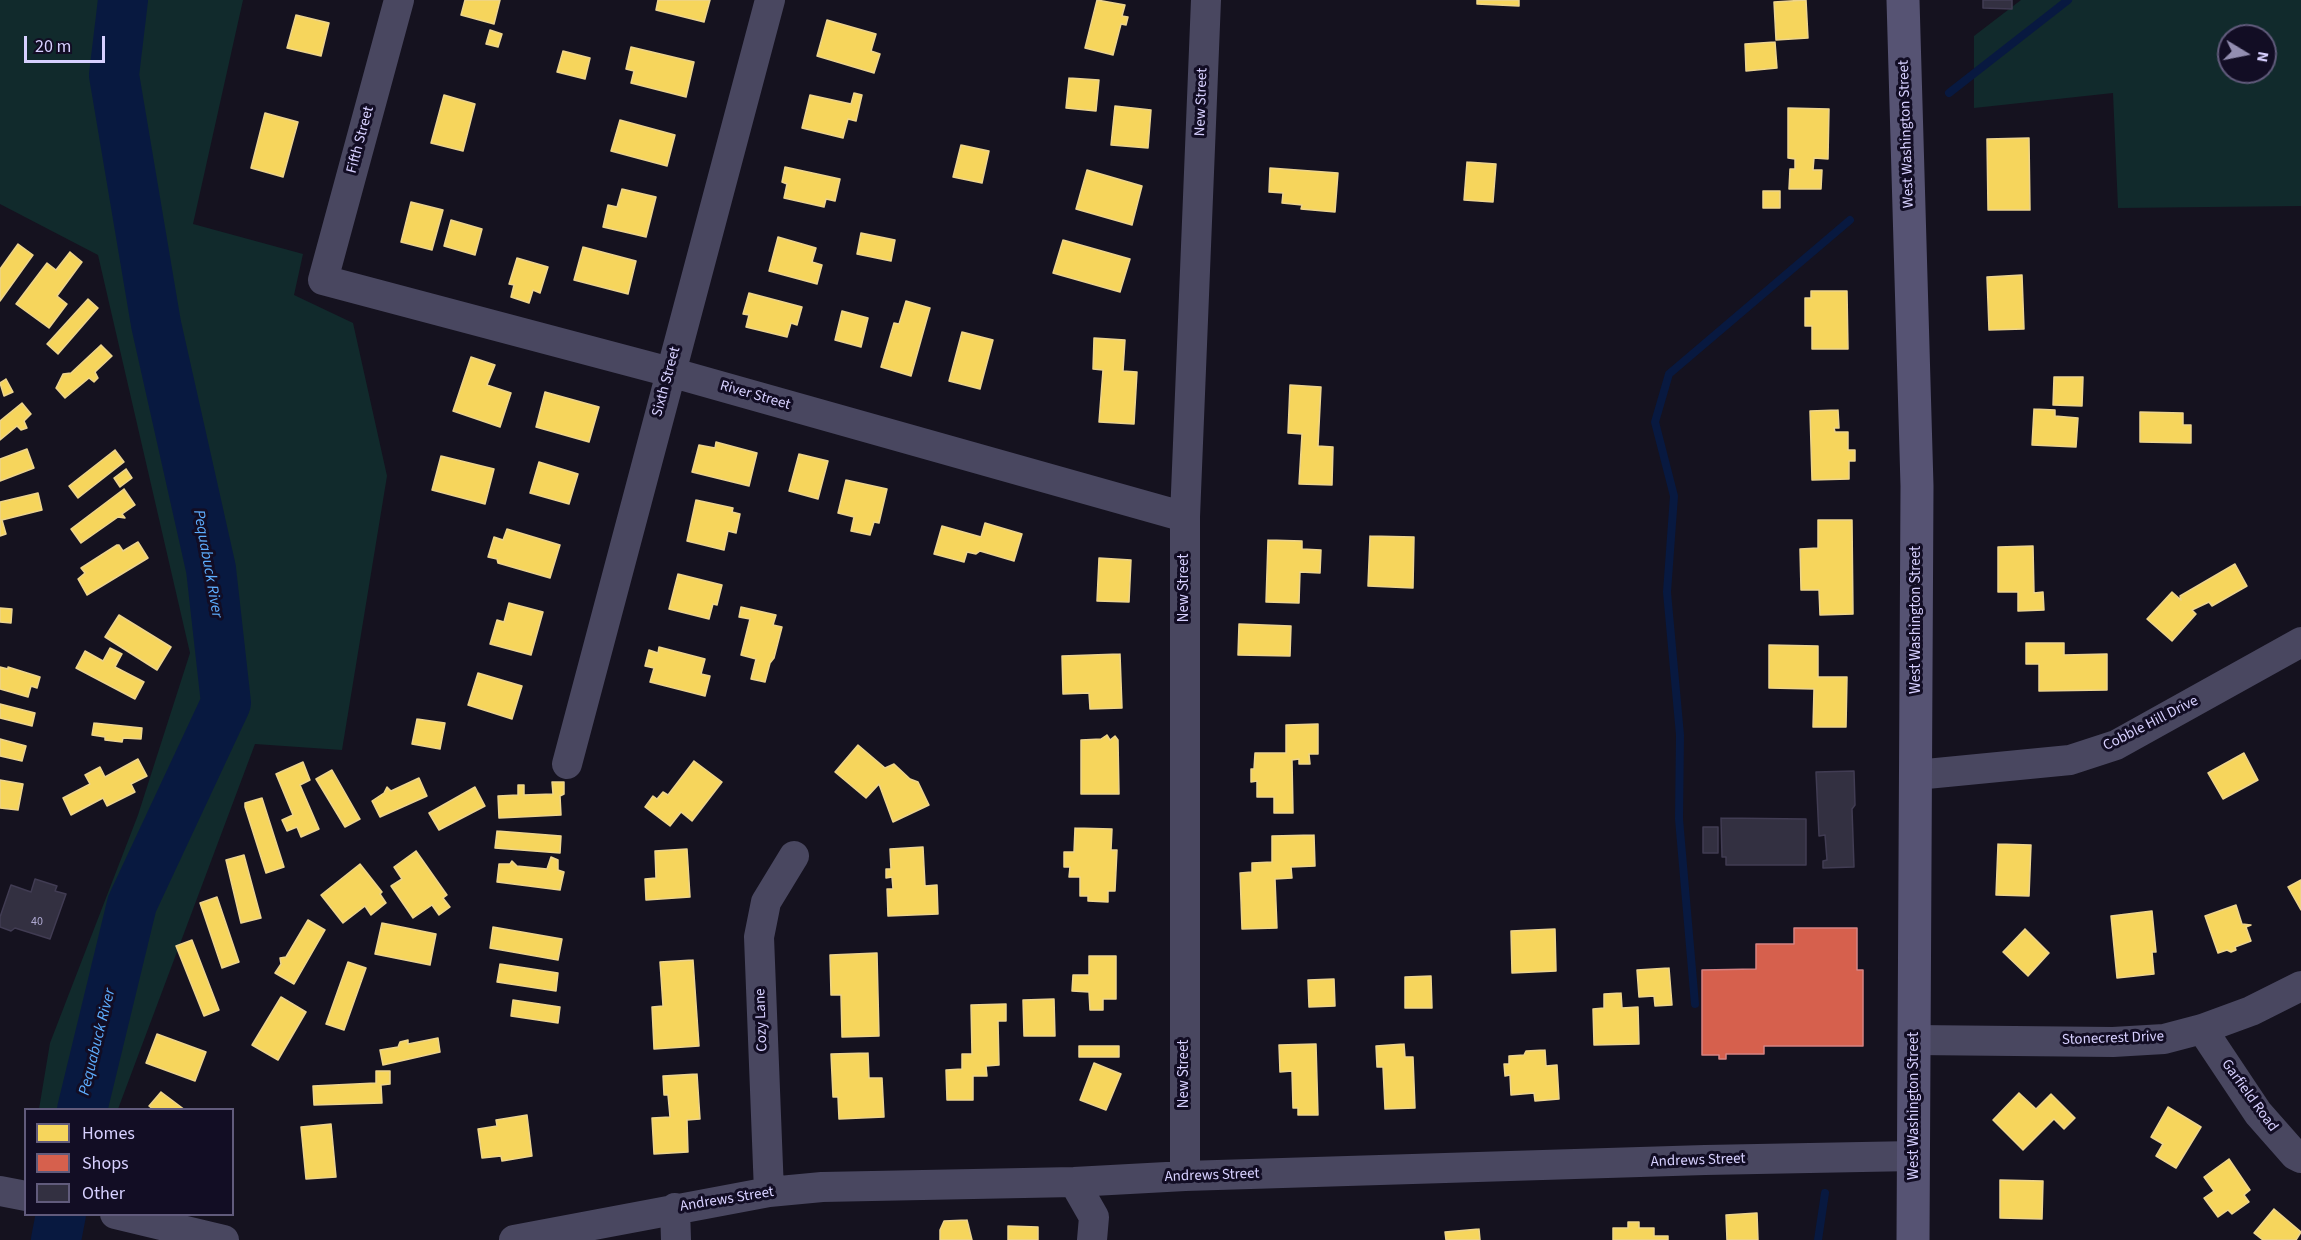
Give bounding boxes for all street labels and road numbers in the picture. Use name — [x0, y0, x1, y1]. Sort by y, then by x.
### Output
street label: West Washington Street — [1895, 60, 1919, 208]
street label: New Street — [1192, 67, 1212, 137]
street label: Fifth Street — [343, 104, 379, 176]
street label: Sixth Street — [649, 345, 685, 419]
street label: River Street — [718, 377, 792, 415]
street label: West Washington Street — [1908, 546, 1926, 694]
street label: New Street — [1176, 554, 1194, 622]
street label: Cobble Hill Drive — [2101, 692, 2201, 756]
street label: Cozy Lane — [752, 988, 772, 1052]
street label: Stonecrest Drive — [2062, 1028, 2164, 1050]
street label: West Washington Street — [1906, 1032, 1924, 1180]
street label: New Street — [1176, 1040, 1194, 1108]
street label: Garfield Road — [2217, 1056, 2281, 1136]
street label: Andrews Street — [1650, 1150, 1746, 1172]
street label: Andrews Street — [1164, 1165, 1260, 1187]
street label: Andrews Street — [679, 1184, 775, 1216]

